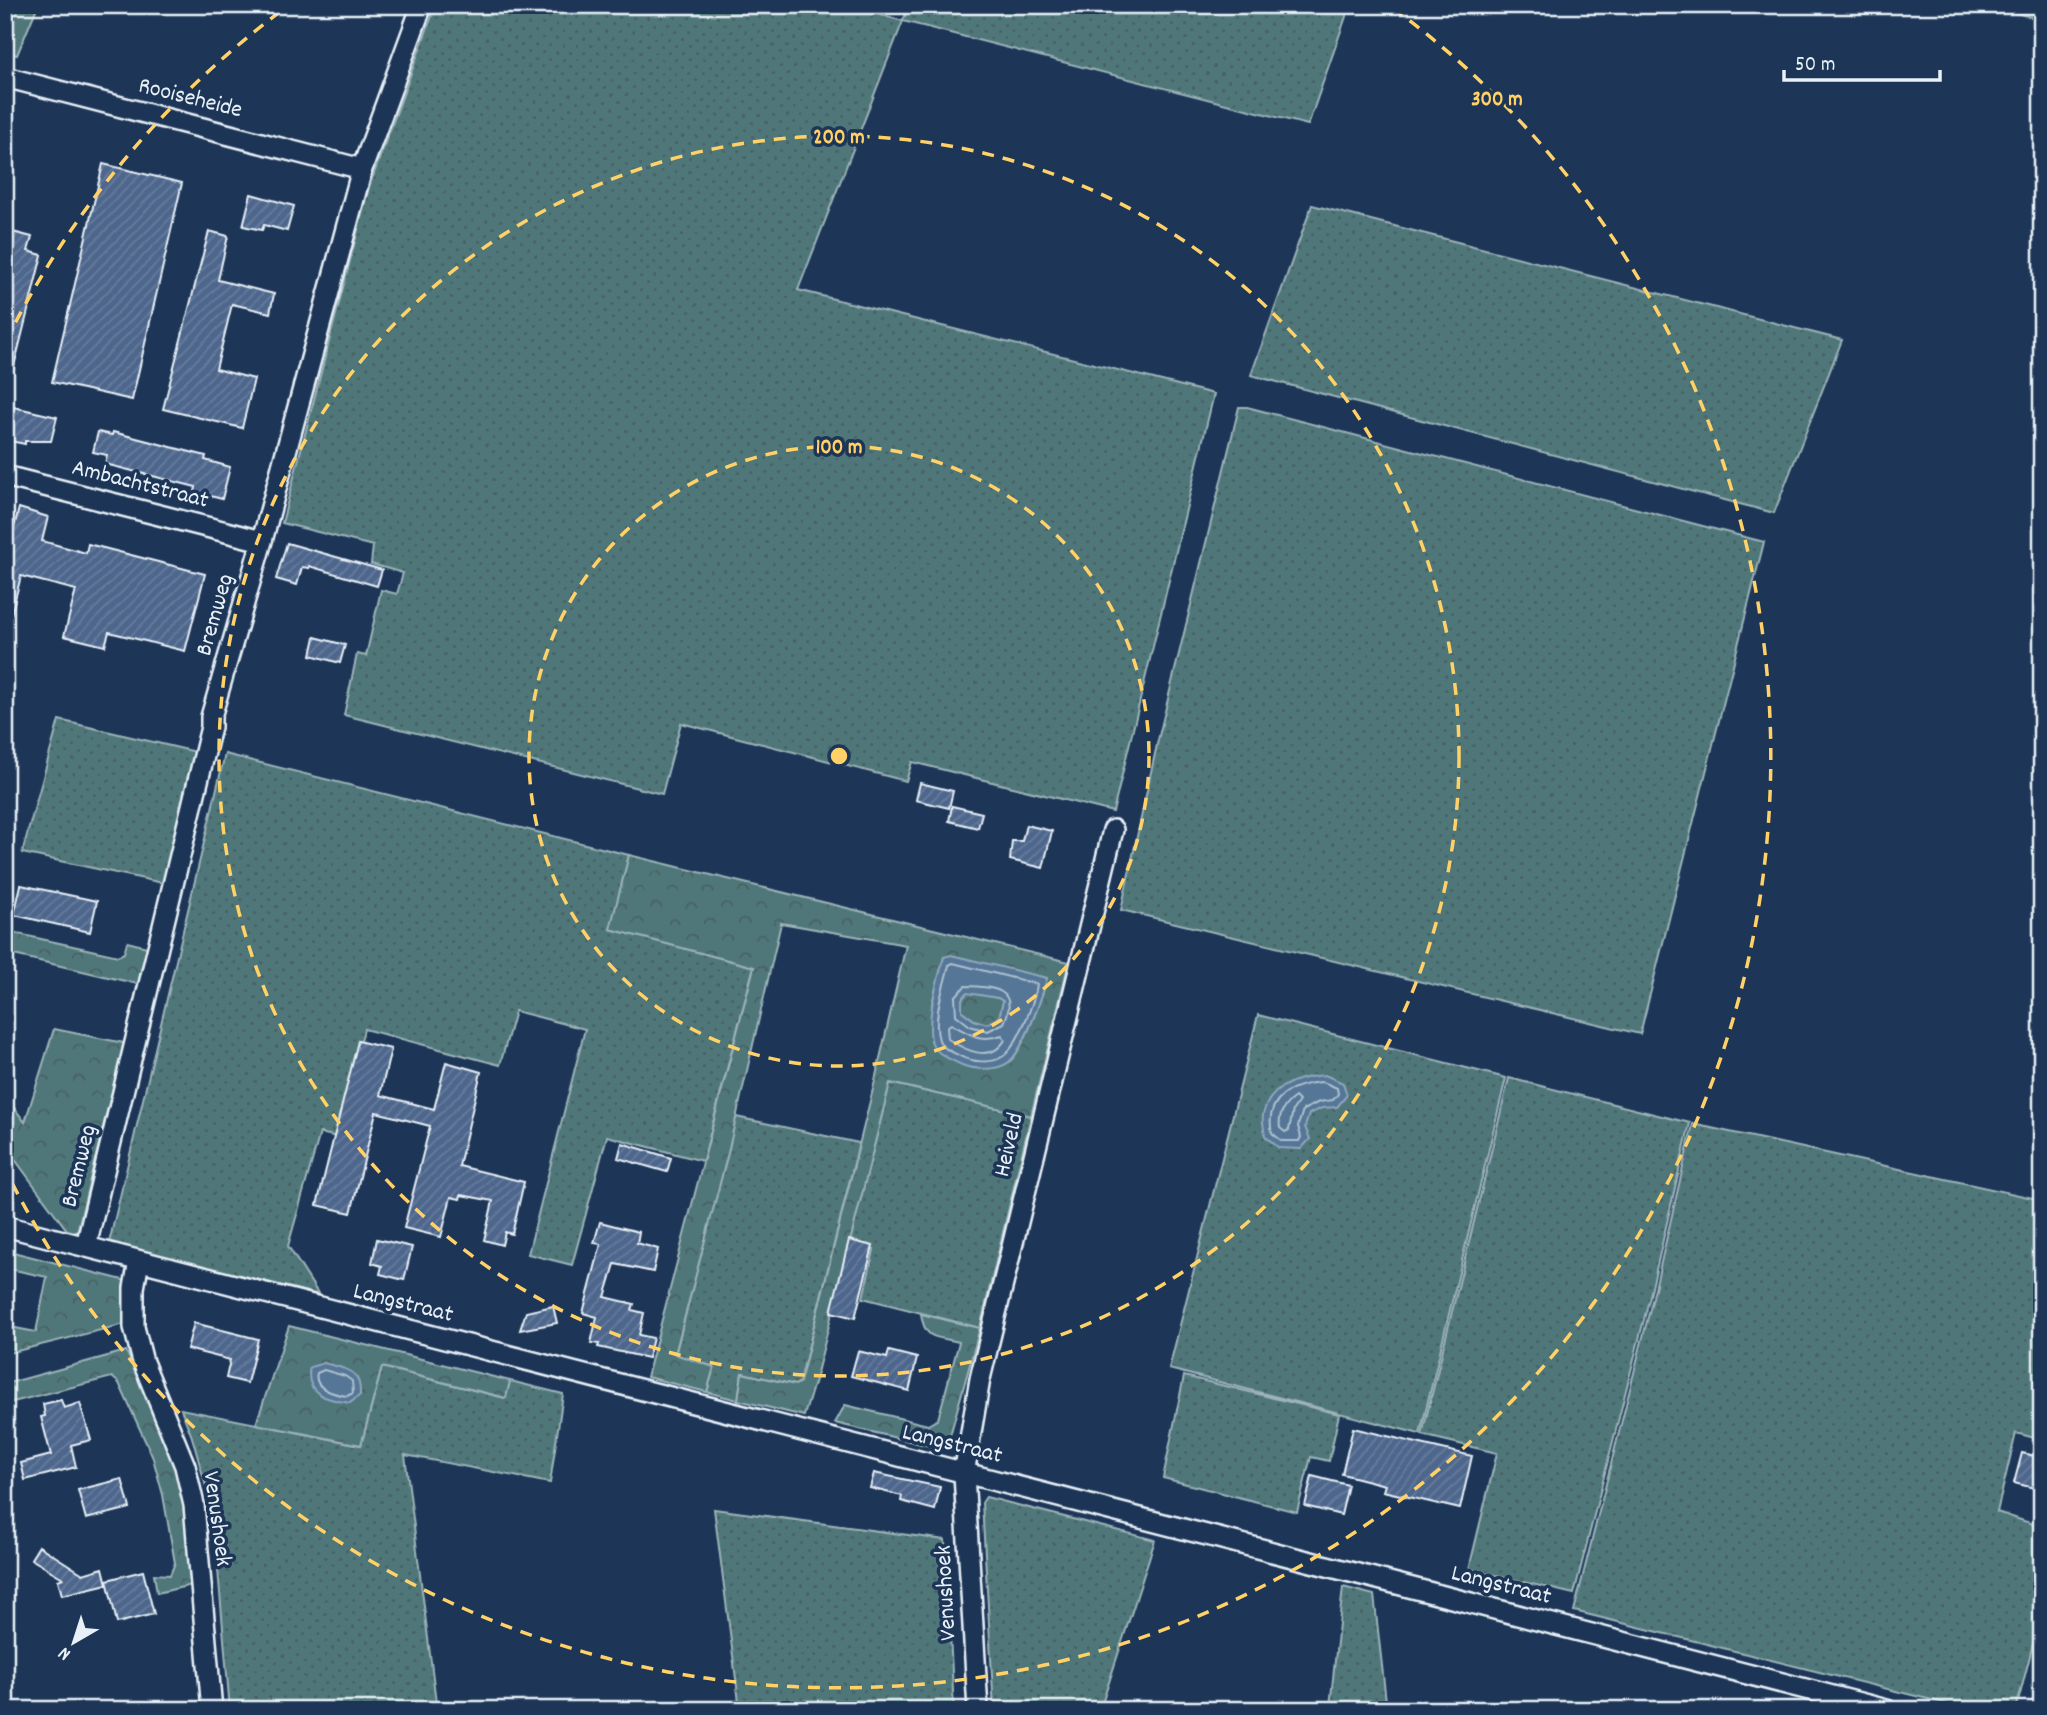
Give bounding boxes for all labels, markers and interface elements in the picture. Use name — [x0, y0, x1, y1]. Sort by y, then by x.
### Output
scale bar — [1784, 38, 1940, 82]
text: 50 m — [1795, 51, 1835, 81]
street label: Rooiseheide — [135, 70, 245, 128]
text: 300 m — [1471, 86, 1523, 116]
text: 200 m — [813, 124, 865, 154]
text: 100 m — [816, 434, 862, 464]
street label: Ambachtstraat — [68, 452, 212, 518]
street label: Bremweg — [188, 570, 244, 660]
centre of rings — [827, 744, 851, 768]
street label: Heiveld — [986, 1110, 1034, 1180]
street label: Bremweg — [53, 1121, 107, 1211]
street label: Langstraat — [349, 1275, 457, 1333]
street label: Langstraat — [898, 1416, 1006, 1474]
street label: Venushoek — [193, 1469, 239, 1569]
street label: Venushoek — [928, 1544, 966, 1642]
street label: Langstraat — [1447, 1557, 1555, 1615]
north arrow — [38, 1606, 108, 1676]
text: N — [53, 1639, 78, 1666]

